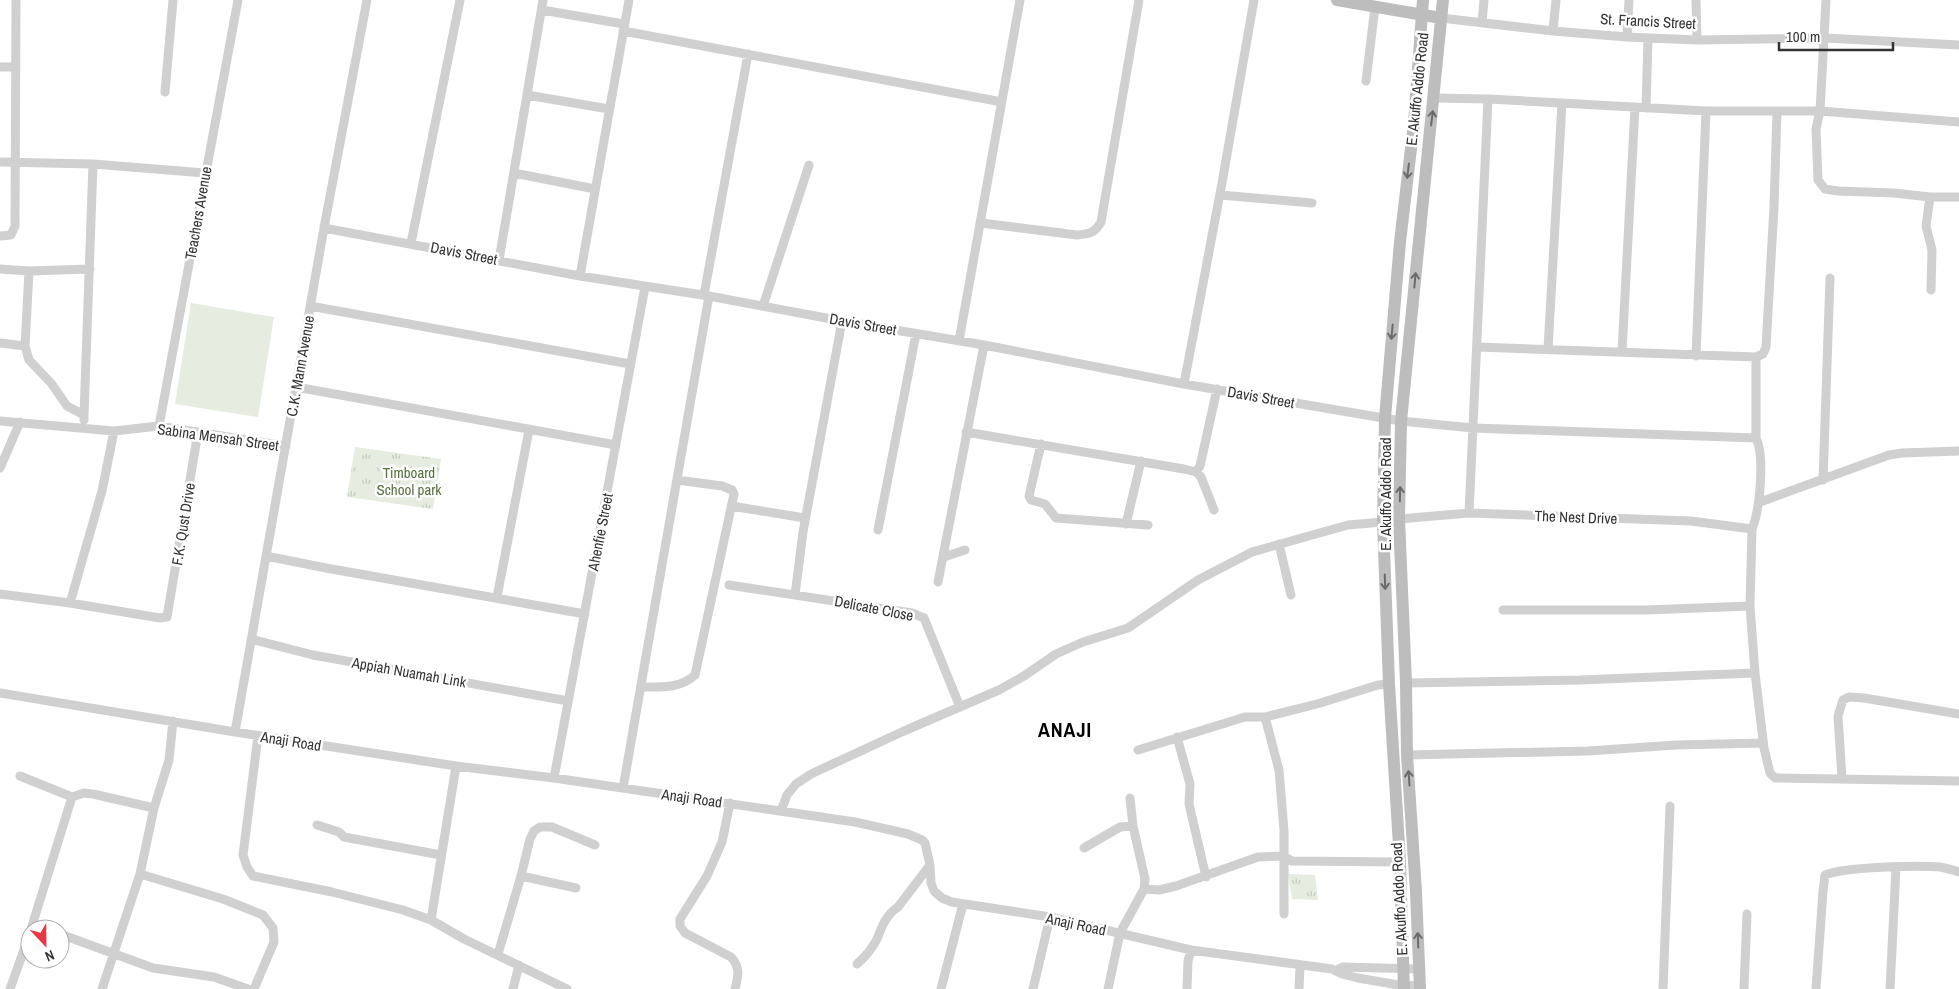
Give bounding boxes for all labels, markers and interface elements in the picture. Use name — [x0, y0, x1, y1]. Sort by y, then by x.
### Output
street label: St. Francis Street — [1600, 8, 1697, 34]
scale bar — [1779, 20, 1893, 52]
text: 100 m — [1786, 26, 1820, 47]
street label: E. Akuffo Addo Road — [1401, 32, 1433, 146]
one-way arrow — [1427, 110, 1437, 126]
one-way arrow — [1403, 162, 1413, 178]
street label: Teachers Avenue — [179, 165, 217, 261]
street label: Davis Street — [429, 236, 500, 270]
one-way arrow — [1410, 272, 1420, 288]
street label: Davis Street — [828, 308, 899, 340]
street label: C.K. Mann Avenue — [281, 314, 319, 418]
one-way arrow — [1387, 324, 1397, 340]
street label: Davis Street — [1226, 381, 1297, 413]
street label: Sabina Mensah Street — [156, 418, 281, 456]
street label: E. Akuffo Addo Road — [1375, 437, 1396, 551]
park label: Timboard School park — [377, 462, 442, 500]
street label: F.K. Qust Drive — [166, 481, 200, 567]
one-way arrow — [1395, 486, 1404, 502]
street label: Ahenfie Street — [582, 491, 618, 574]
street label: The Nest Drive — [1534, 505, 1618, 529]
one-way arrow — [1380, 574, 1390, 590]
street label: Delicate Close — [833, 590, 915, 626]
street label: Appiah Nuamah Link — [349, 651, 469, 693]
district label: ANAJI — [1038, 716, 1092, 743]
street label: Anaji Road — [258, 726, 323, 756]
one-way arrow — [1404, 770, 1413, 786]
street label: Anaji Road — [659, 783, 724, 813]
street label: E. Akuffo Addo Road — [1386, 842, 1412, 956]
street label: Anaji Road — [1043, 907, 1108, 941]
north arrow — [20, 919, 70, 969]
one-way arrow — [1413, 933, 1422, 949]
text: N — [43, 946, 57, 966]

